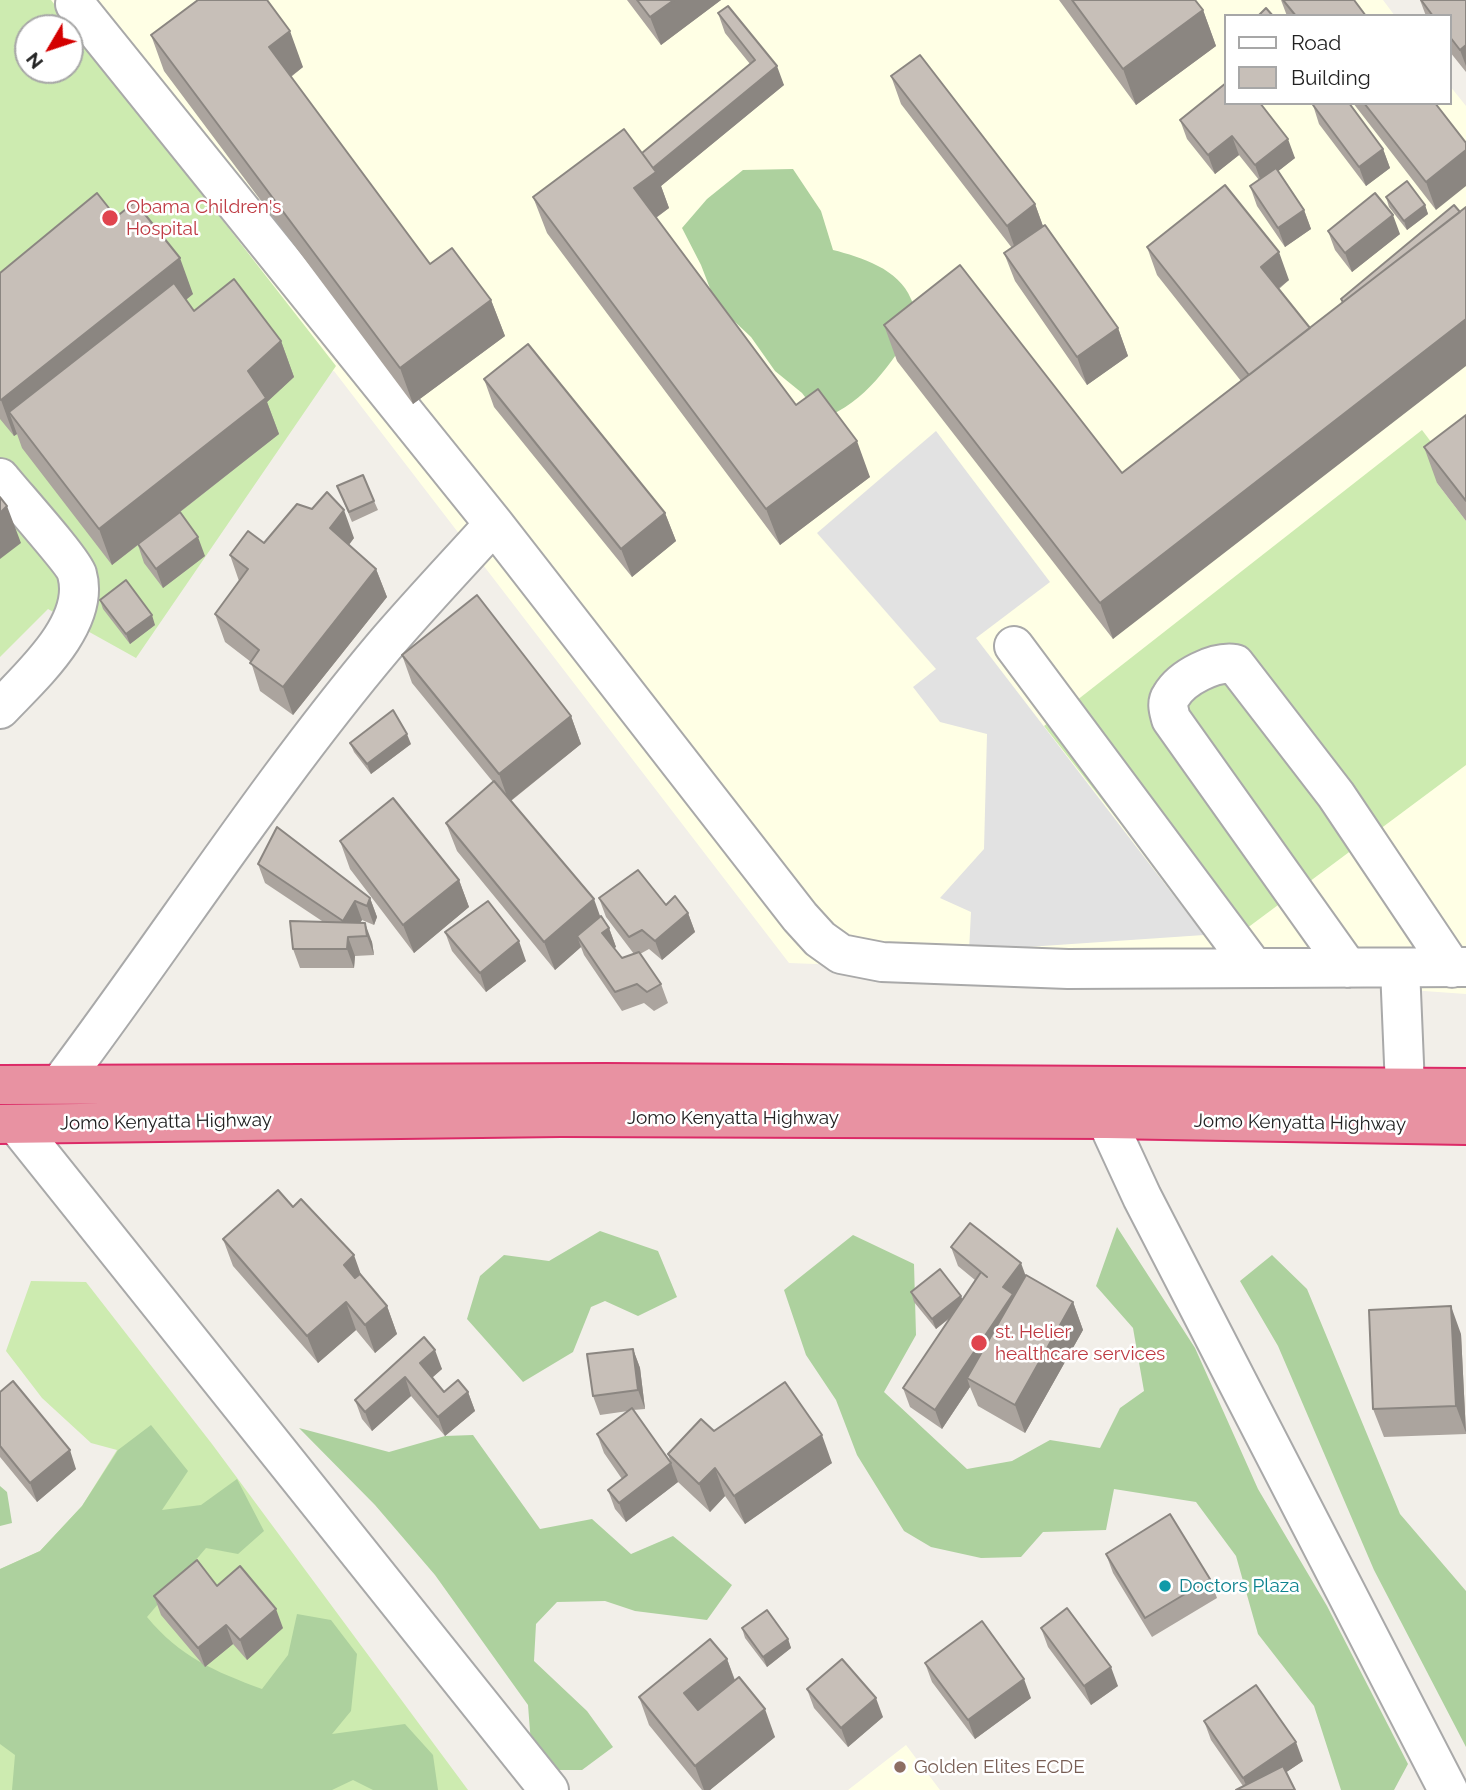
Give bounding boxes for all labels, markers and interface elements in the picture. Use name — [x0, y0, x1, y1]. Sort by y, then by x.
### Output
north arrow — [14, 14, 84, 84]
legend — [1224, 14, 1452, 105]
text: Road — [1291, 30, 1341, 55]
text: N — [21, 48, 47, 74]
text: Building — [1291, 65, 1371, 90]
place label: Obama Children's Hospital — [126, 196, 281, 240]
marker: Obama Children's Hospital — [100, 208, 120, 228]
street label: Jomo Kenyatta Highway — [627, 1107, 839, 1129]
street label: Jomo Kenyatta Highway — [60, 1109, 272, 1135]
street label: Jomo Kenyatta Highway — [1194, 1110, 1406, 1136]
place label: st. Helier healthcare services — [995, 1321, 1165, 1365]
marker: st. Helier healthcare services — [969, 1333, 989, 1353]
place label: Doctors Plaza — [1179, 1575, 1300, 1597]
marker: Doctors Plaza — [1157, 1578, 1173, 1594]
place label: Golden Elites ECDE — [914, 1756, 1085, 1778]
marker: Golden Elites ECDE — [892, 1759, 908, 1775]

